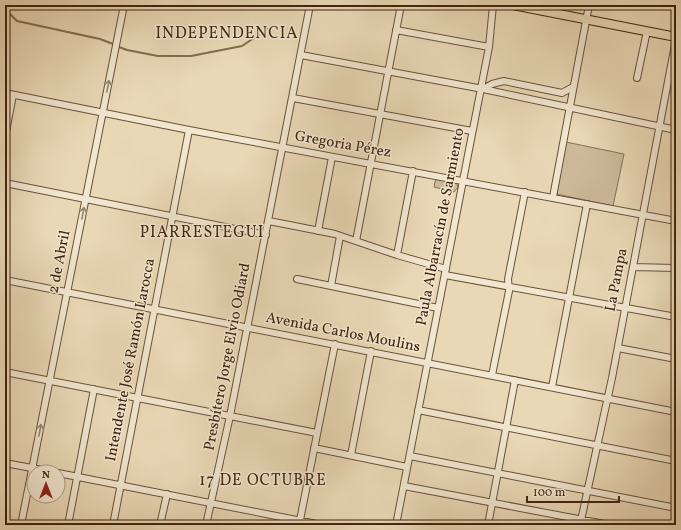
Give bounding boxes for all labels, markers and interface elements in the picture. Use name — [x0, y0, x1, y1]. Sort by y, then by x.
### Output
district label: INDEPENDENCIA — [155, 23, 299, 45]
one-way arrow — [104, 79, 112, 92]
street label: Gregoria Pérez — [293, 126, 393, 164]
street label: Paula Albarracín de Sarmiento — [412, 126, 470, 328]
one-way arrow — [79, 207, 87, 220]
district label: PIARRESTEGUI — [140, 222, 264, 244]
street label: 2 de Abril — [44, 229, 76, 295]
street label: La Pampa — [601, 246, 633, 314]
street label: Intendente José Ramón Larocca — [101, 257, 161, 463]
street label: Presbítero Jorge Elvio Odiard — [199, 261, 257, 453]
street label: Avenida Carlos Moulins — [264, 308, 422, 358]
one-way arrow — [36, 424, 44, 437]
north arrow — [26, 464, 66, 504]
text: N — [42, 468, 50, 483]
district label: 17 DE OCTUBRE — [199, 470, 327, 492]
scale bar — [527, 478, 619, 504]
text: 100 m — [533, 485, 566, 501]

